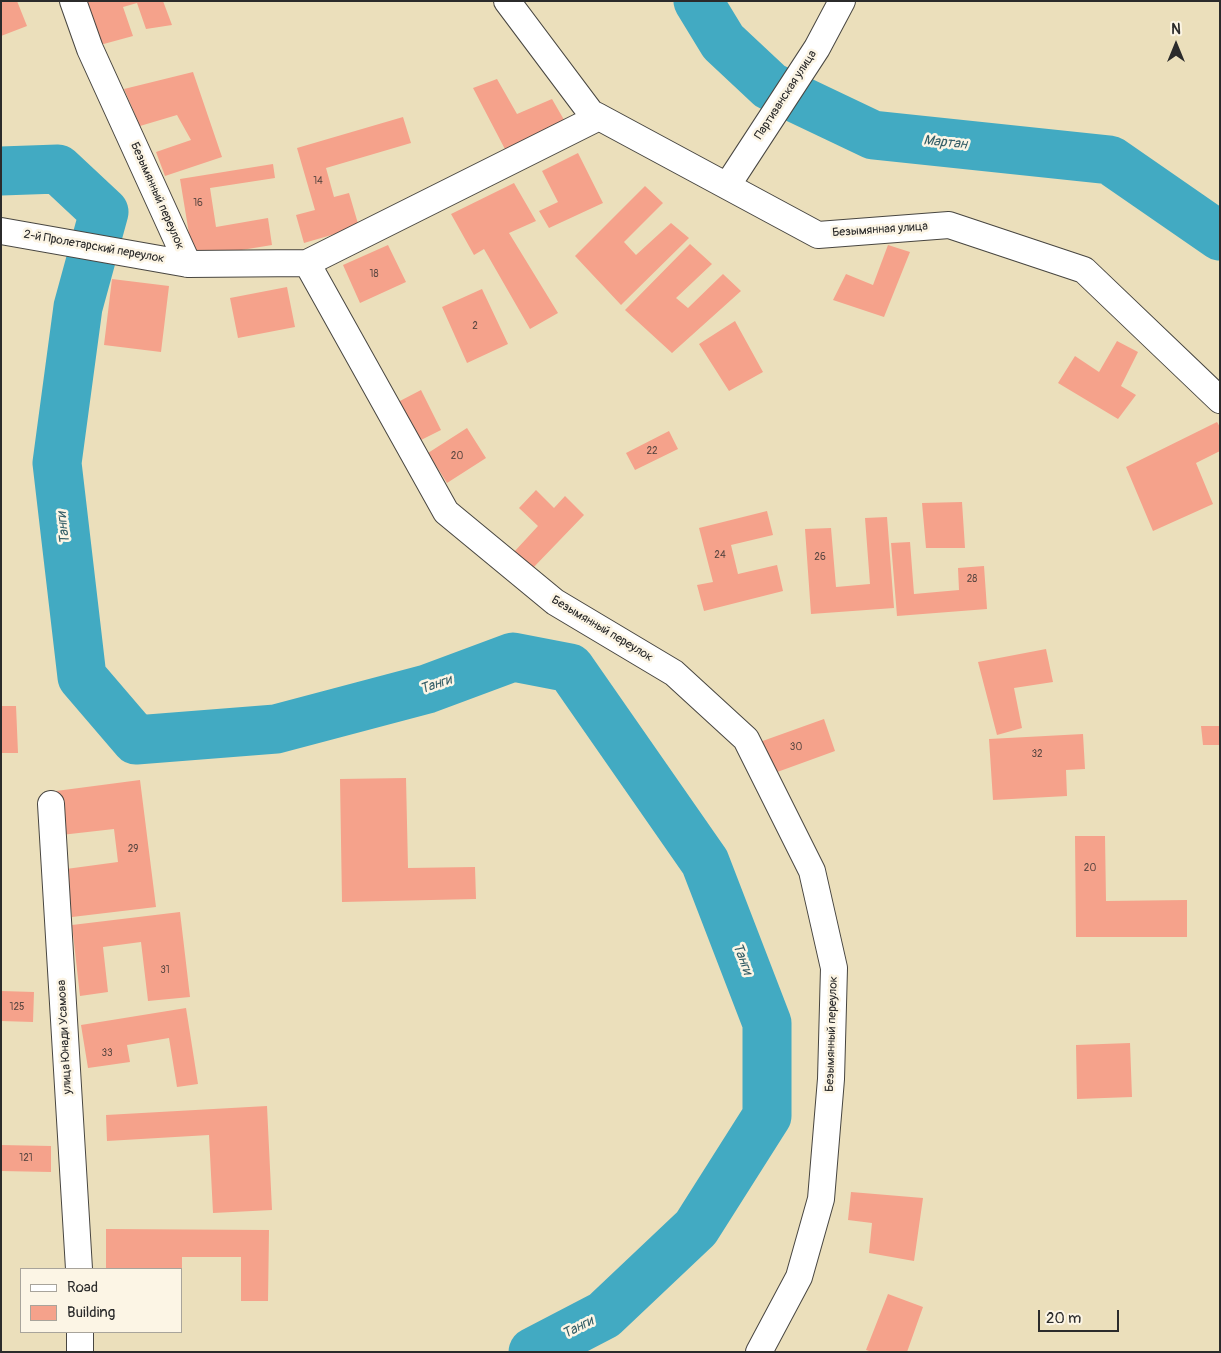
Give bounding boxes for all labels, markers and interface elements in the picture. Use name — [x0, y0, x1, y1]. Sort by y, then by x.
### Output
north arrow — [1151, 20, 1201, 70]
text: N — [1171, 21, 1181, 38]
street label: Партизанская улица — [752, 48, 820, 142]
water label: Мартан — [922, 132, 968, 154]
street label: Безымянный переулок — [127, 140, 187, 252]
house number: 14 — [313, 175, 323, 187]
house number: 16 — [193, 197, 203, 209]
street label: Безымянная улица — [832, 219, 928, 241]
street label: 2-й Пролетарский переулок — [23, 228, 165, 266]
house number: 18 — [370, 268, 378, 280]
house number: 2 — [472, 320, 478, 332]
house number: 22 — [646, 445, 658, 457]
house number: 20 — [451, 450, 463, 462]
water label: Танги — [54, 511, 74, 545]
house number: 24 — [714, 549, 726, 561]
house number: 26 — [814, 551, 826, 563]
house number: 28 — [967, 573, 977, 585]
street label: Безымянный переулок — [549, 593, 655, 665]
water label: Танги — [418, 672, 454, 698]
house number: 30 — [790, 741, 802, 753]
house number: 32 — [1031, 748, 1043, 760]
house number: 29 — [128, 843, 138, 855]
house number: 20 — [1084, 862, 1096, 874]
water label: Танги — [728, 941, 756, 977]
house number: 31 — [160, 964, 170, 976]
street label: Безымянный переулок — [823, 976, 841, 1092]
street label: улица Юнади Усамова — [55, 980, 75, 1094]
house number: 125 — [10, 1001, 24, 1013]
house number: 33 — [101, 1047, 113, 1059]
house number: 121 — [19, 1152, 33, 1164]
legend — [20, 1268, 182, 1333]
text: Road — [67, 1278, 98, 1297]
scale bar — [1041, 1300, 1122, 1332]
text: Building — [67, 1303, 115, 1322]
text: 20 m — [1046, 1309, 1081, 1328]
water label: Танги — [560, 1313, 596, 1343]

